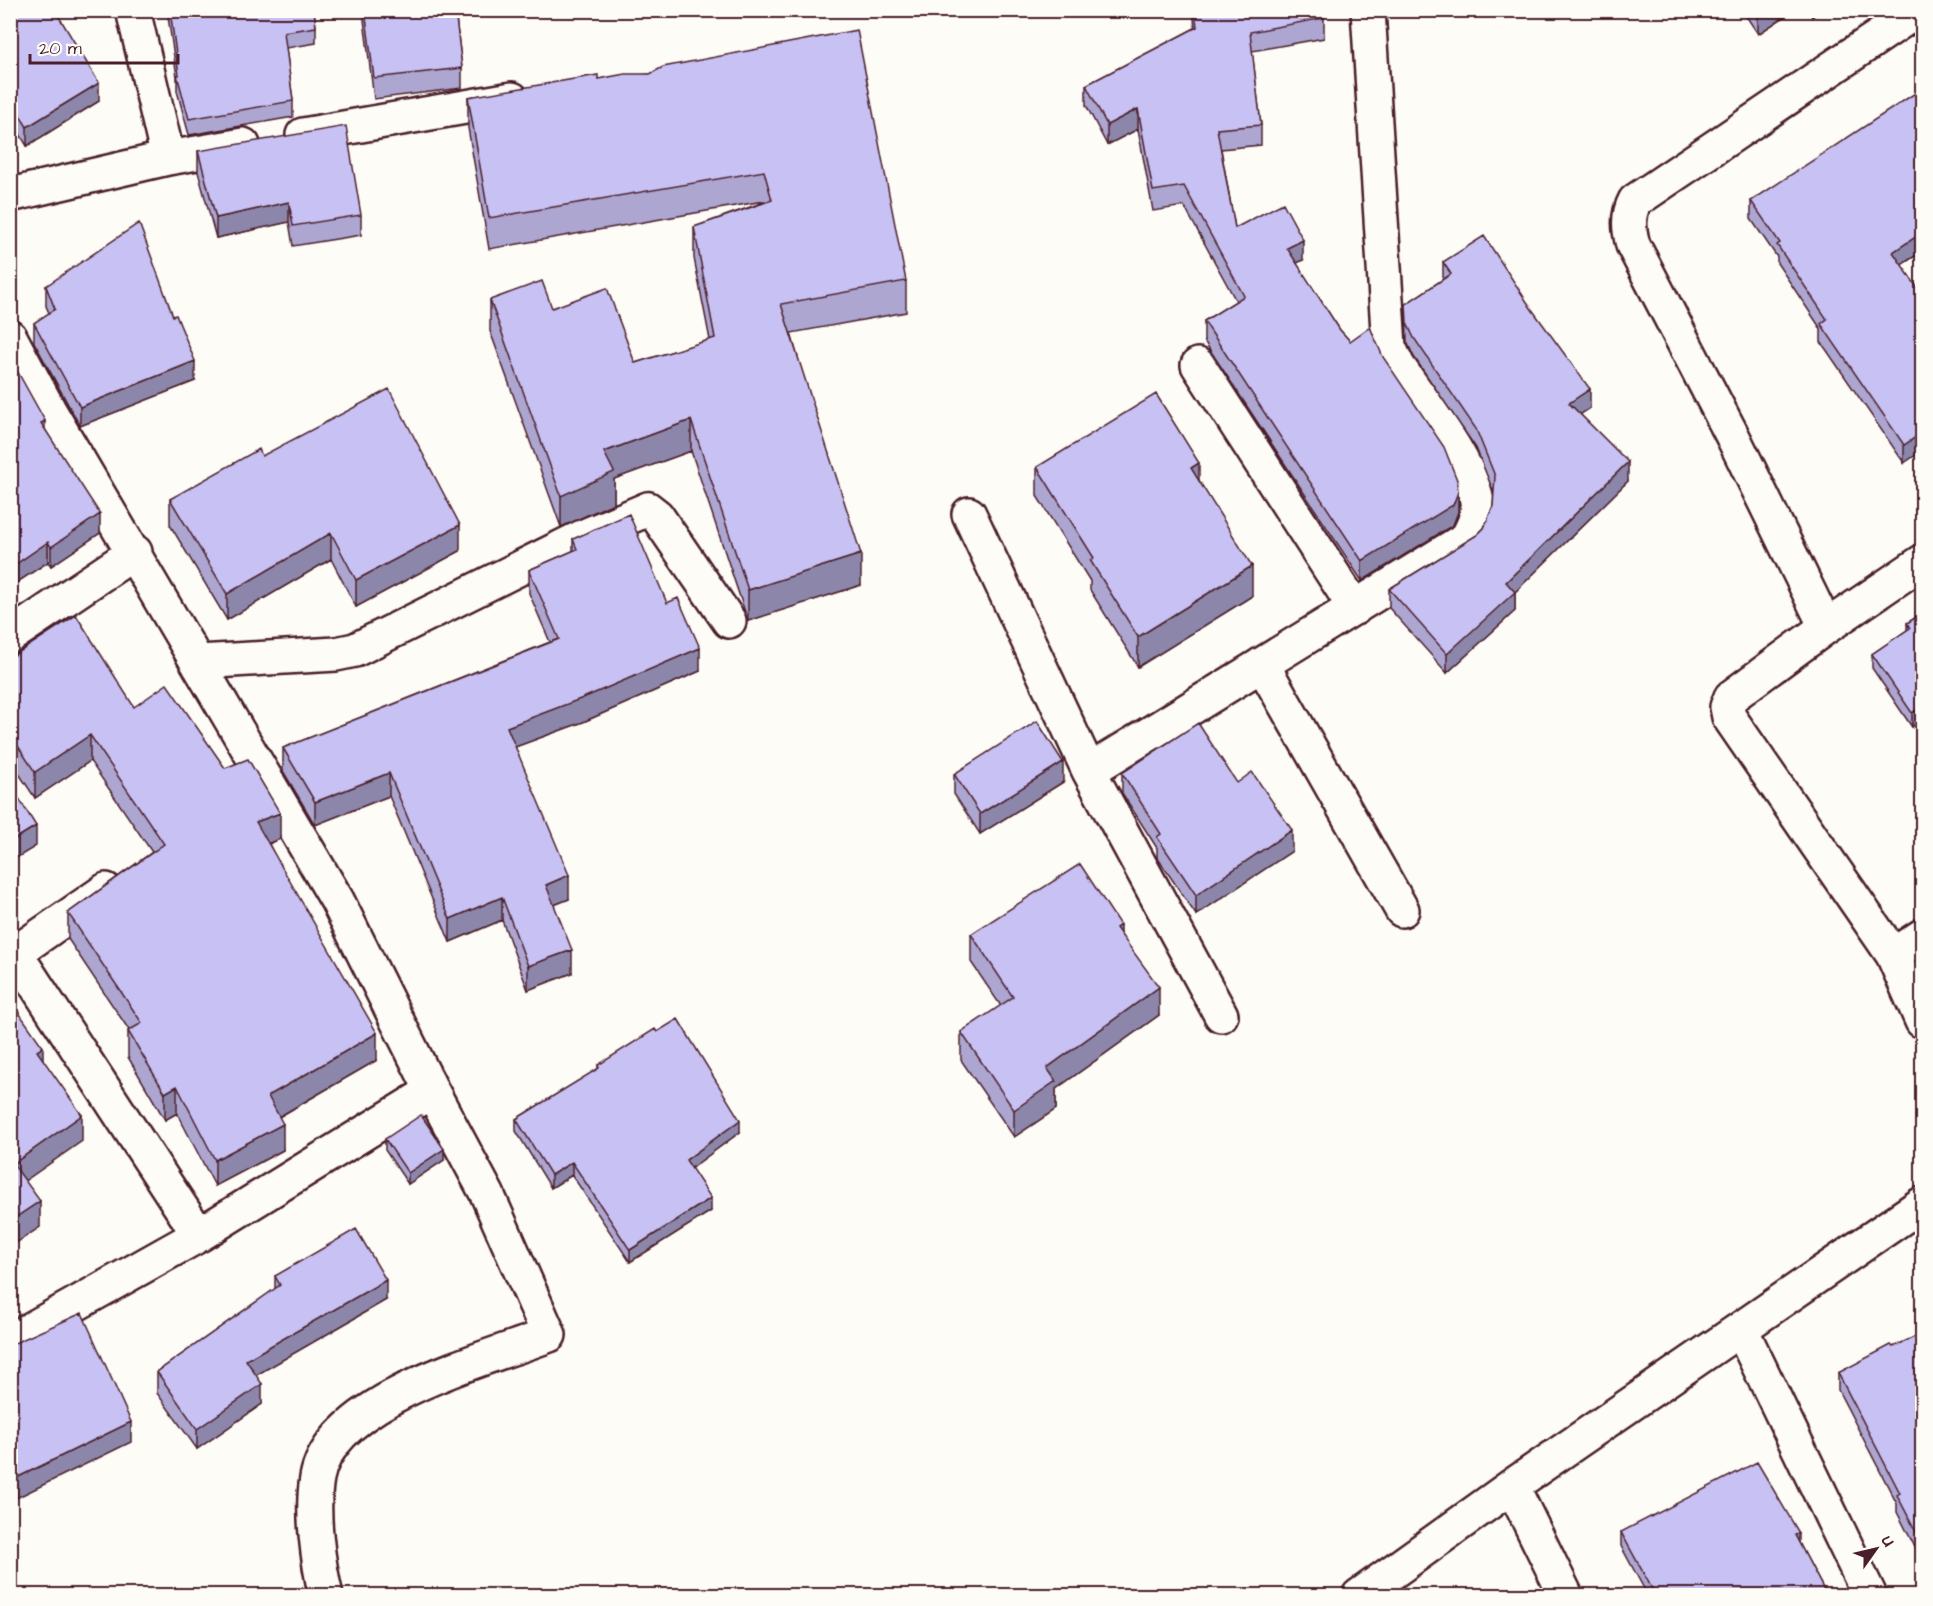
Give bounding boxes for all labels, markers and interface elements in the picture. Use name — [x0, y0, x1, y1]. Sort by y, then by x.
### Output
scale bar — [30, 27, 178, 65]
text: 20 m — [39, 36, 82, 61]
north arrow — [1846, 1519, 1906, 1579]
text: U — [1876, 1531, 1899, 1551]

